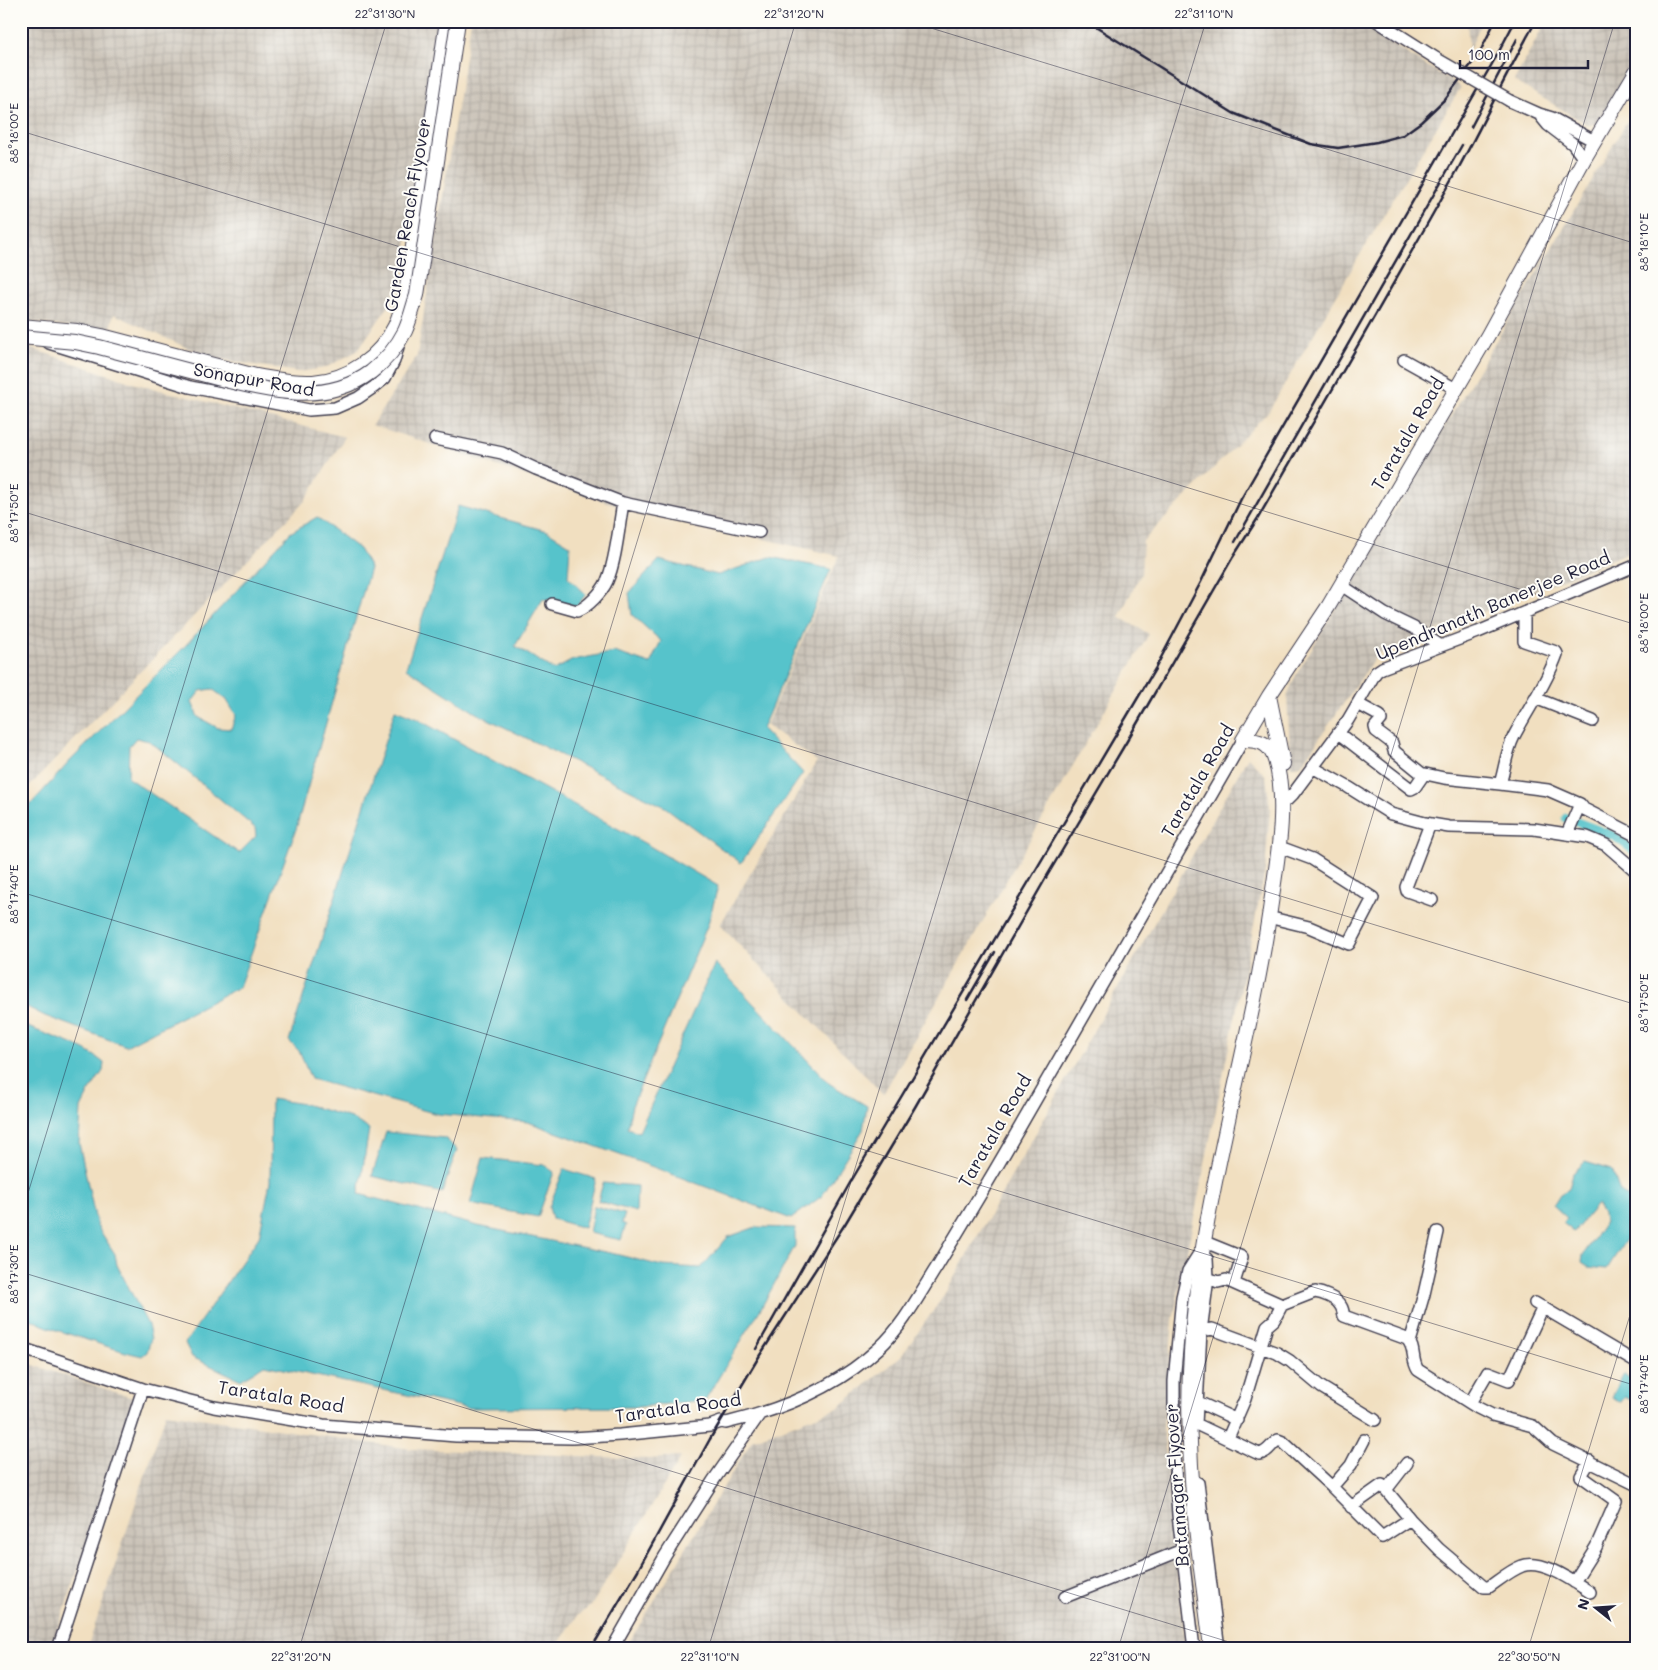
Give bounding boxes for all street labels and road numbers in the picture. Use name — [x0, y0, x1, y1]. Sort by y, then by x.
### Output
street label: Garden Reach Flyover — [378, 116, 436, 314]
street label: Sonapur Road — [192, 357, 317, 401]
street label: Taratala Road — [1365, 373, 1449, 494]
street label: Upendranath Banerjee Road — [1372, 545, 1613, 665]
street label: Taratala Road — [1155, 720, 1239, 841]
street label: Taratala Road — [952, 1070, 1036, 1191]
street label: Taratala Road — [217, 1374, 346, 1418]
street label: Taratala Road — [613, 1386, 742, 1428]
street label: Batanagar Flyover — [1158, 1403, 1194, 1567]

